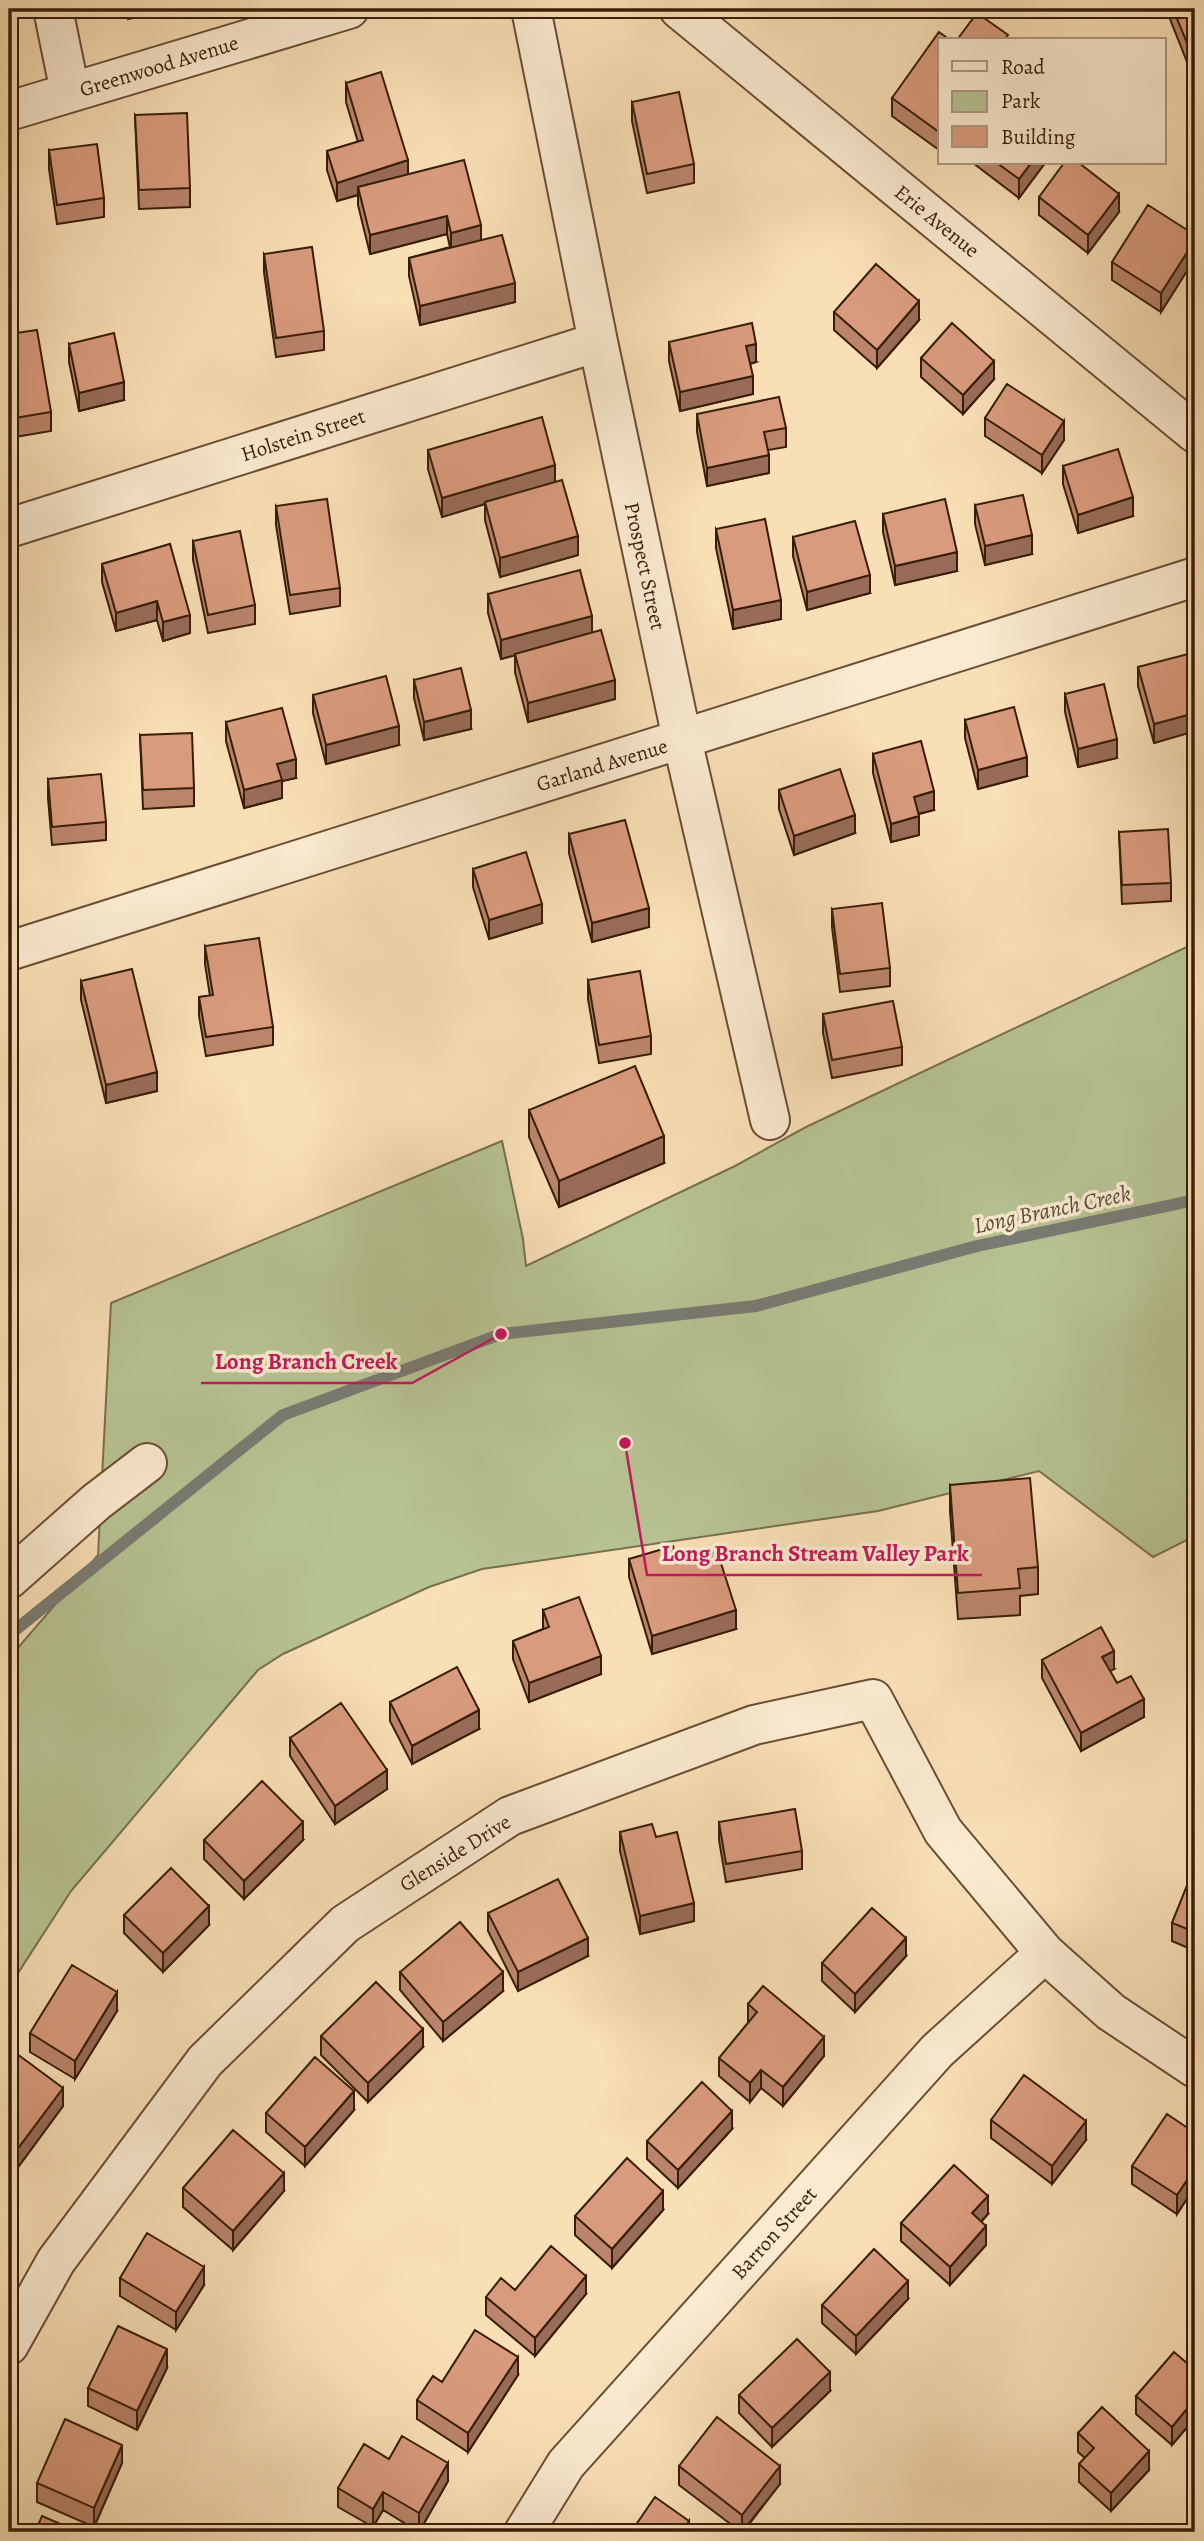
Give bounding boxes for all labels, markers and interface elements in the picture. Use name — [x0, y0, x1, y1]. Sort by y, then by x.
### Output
street label: Greenwood Avenue — [76, 29, 242, 103]
legend — [938, 38, 1166, 164]
text: Road — [1001, 53, 1045, 81]
text: Park — [1001, 87, 1041, 115]
text: Building — [1001, 123, 1076, 151]
street label: Erie Avenue — [889, 178, 985, 264]
street label: Holstein Street — [237, 402, 369, 468]
street label: Prospect Street — [618, 499, 672, 633]
street label: Garland Avenue — [533, 732, 671, 798]
water label: Long Branch Creek — [971, 1178, 1133, 1241]
callout: Long Branch Creek — [201, 1339, 412, 1383]
text: Long Branch Creek — [215, 1346, 397, 1377]
callout: Long Branch Stream Valley Park — [647, 1531, 982, 1575]
text: Long Branch Stream Valley Park — [661, 1538, 969, 1569]
street label: Glenside Drive — [394, 1808, 516, 1898]
street label: Barron Street — [725, 2180, 823, 2285]

